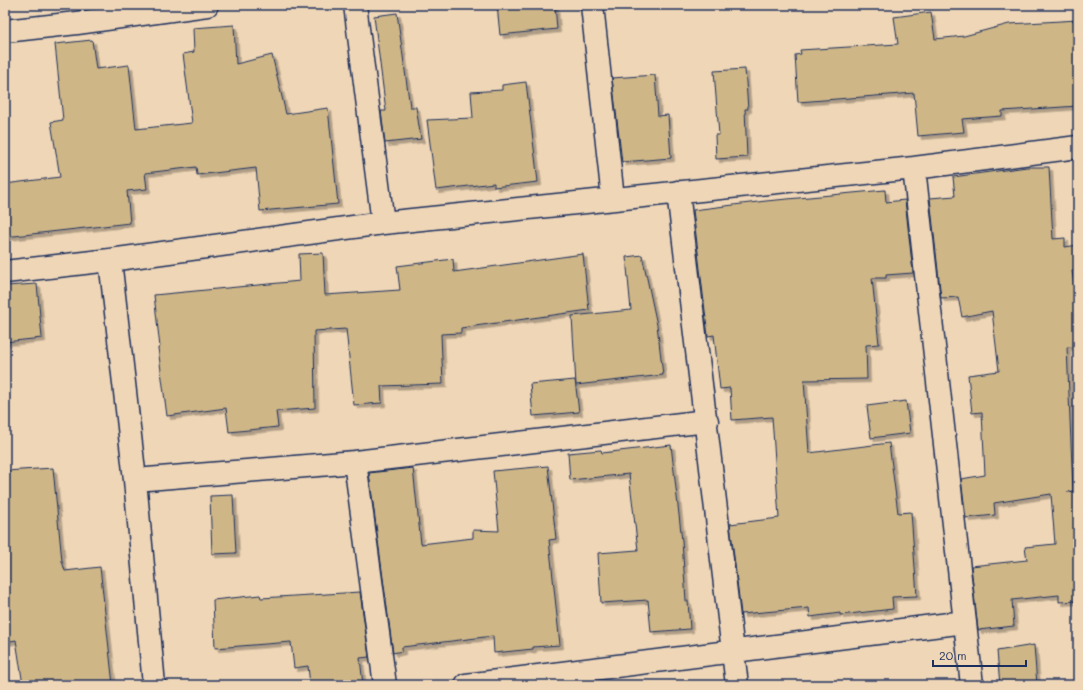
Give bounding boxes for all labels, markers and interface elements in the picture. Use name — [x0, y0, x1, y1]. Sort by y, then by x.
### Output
scale bar — [933, 642, 1026, 668]
text: 20 m — [939, 647, 967, 663]

